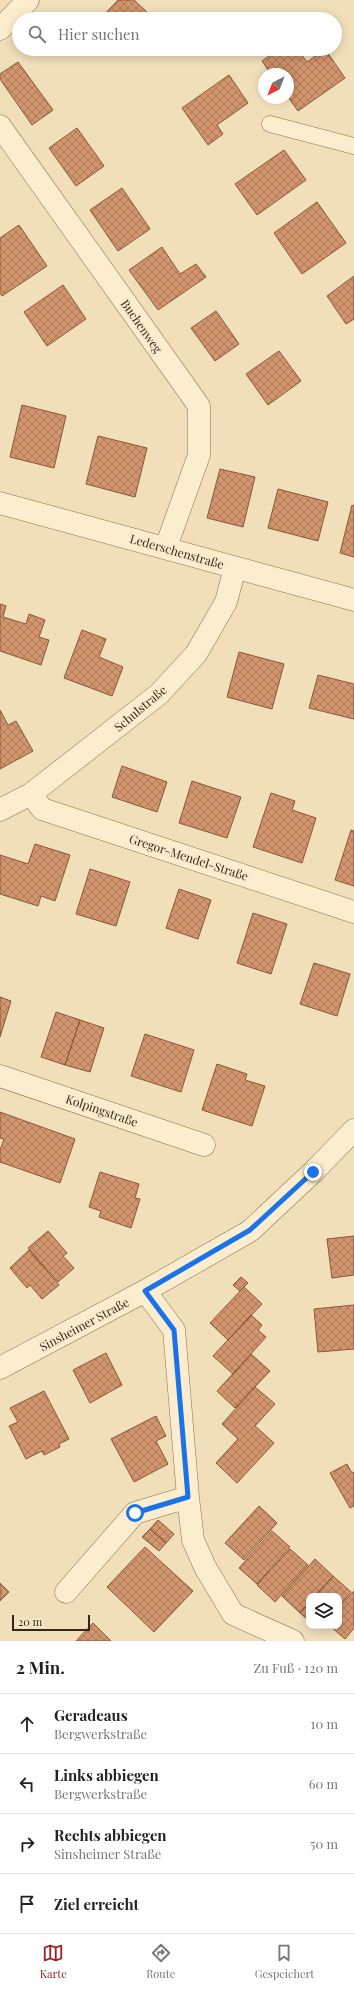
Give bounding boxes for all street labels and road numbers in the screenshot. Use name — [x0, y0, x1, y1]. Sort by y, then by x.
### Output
street label: Buchenweg — [118, 296, 167, 357]
street label: Lederschenstraße — [128, 530, 226, 572]
street label: Schulstraße — [110, 681, 170, 735]
street label: Gregor-Mendel-Straße — [127, 830, 251, 884]
street label: Kolpingstraße — [64, 1090, 140, 1130]
street label: Sinsheimer Straße — [36, 1294, 132, 1354]

